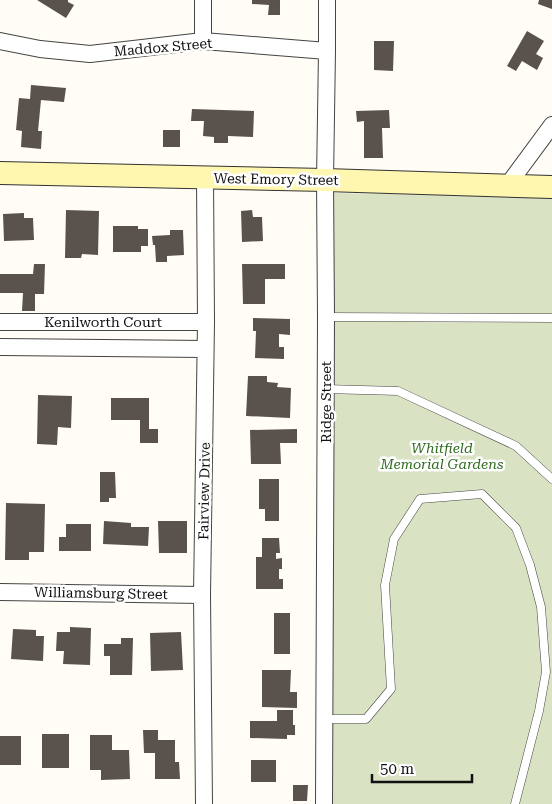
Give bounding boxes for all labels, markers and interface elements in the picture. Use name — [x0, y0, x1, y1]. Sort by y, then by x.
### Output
street label: Maddox Street — [113, 35, 213, 59]
street label: West Emory Street — [213, 170, 339, 188]
street label: Kenilworth Court — [44, 314, 162, 330]
street label: Ridge Street — [318, 361, 334, 443]
park label: Whitfield Memorial Gardens — [379, 440, 504, 472]
street label: Fairview Drive — [195, 442, 213, 540]
street label: Williamsburg Street — [34, 584, 168, 602]
scale bar — [372, 752, 472, 784]
text: 50 m — [380, 760, 415, 778]

